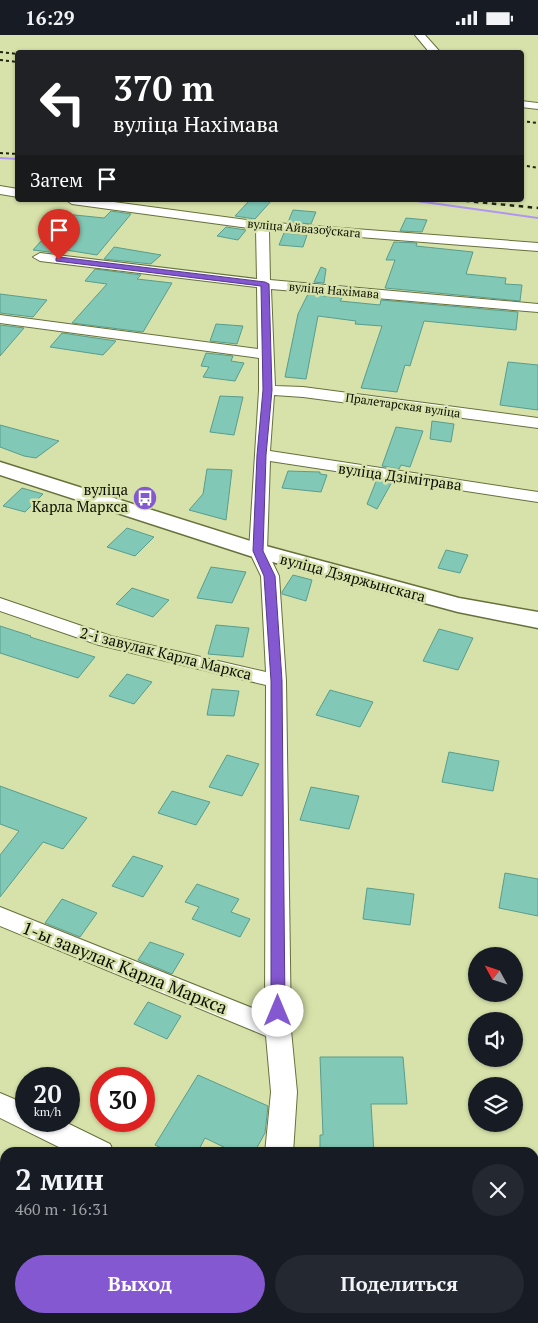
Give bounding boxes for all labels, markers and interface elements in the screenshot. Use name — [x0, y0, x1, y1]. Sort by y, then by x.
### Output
text: 16:29 — [25, 5, 74, 30]
text: 370 m — [113, 65, 214, 111]
icon: left — [30, 70, 95, 135]
text: вуліца Нахімава — [113, 109, 279, 138]
icon: arrive — [93, 165, 121, 193]
text: Затем — [30, 167, 83, 192]
pin — [38, 209, 80, 260]
icon: arrive — [45, 216, 73, 244]
street label: вуліца Айвазоўскага — [247, 216, 361, 240]
street label: вуліца Нахімава — [288, 279, 380, 301]
street label: Пралетарская вуліца — [345, 390, 461, 420]
street label: вуліца Дзімітрава — [337, 457, 464, 495]
place label: вуліца Карла Маркса — [32, 479, 128, 516]
bus stop icon: вуліца Карла Маркса — [132, 485, 158, 511]
street label: вуліца Дзяржынскага — [278, 548, 428, 606]
street label: 2-і завулак Карла Маркса — [78, 622, 254, 684]
street label: 1-ы завулак Карла Маркса — [19, 915, 231, 1019]
north arrow — [468, 947, 522, 1003]
map controls — [468, 947, 523, 1132]
position arrow — [251, 984, 303, 1036]
button: sound — [468, 1012, 523, 1067]
speed limit sign: 30 — [90, 1067, 155, 1132]
text: 20 — [33, 1077, 62, 1110]
button: layers — [468, 1077, 523, 1132]
text: km/h — [34, 1104, 61, 1119]
text: 2 мин — [15, 1159, 104, 1199]
button: close — [472, 1164, 524, 1216]
text: 460 m · 16:31 — [15, 1198, 109, 1220]
button: Выход — [15, 1255, 265, 1313]
button: Поделиться — [275, 1255, 524, 1313]

